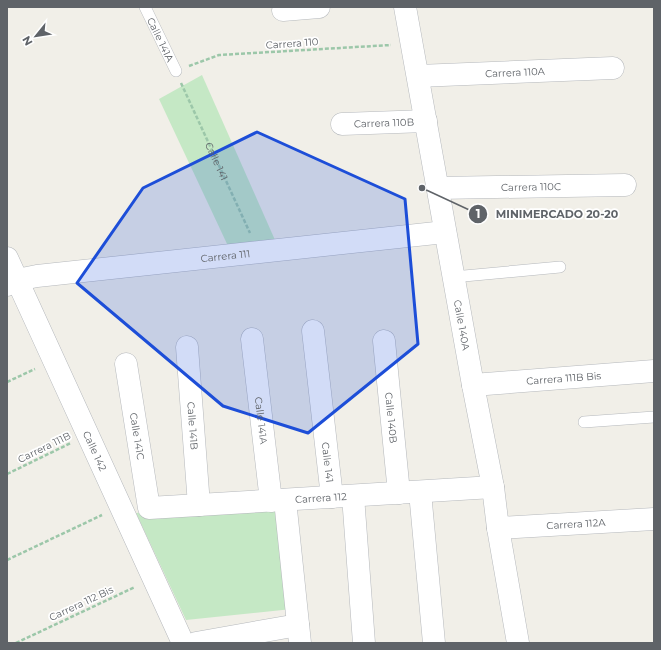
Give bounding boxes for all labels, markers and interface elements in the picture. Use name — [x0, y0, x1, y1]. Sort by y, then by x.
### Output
street label: Calle 141A — [144, 15, 177, 65]
north arrow — [16, 16, 56, 56]
text: N — [19, 34, 36, 48]
street label: Carrera 110 — [265, 35, 319, 52]
street label: Carrera 110A — [485, 65, 546, 80]
street label: Carrera 110B — [354, 115, 414, 131]
street label: Calle 141 — [202, 140, 231, 183]
street label: Carrera 110C — [501, 180, 561, 194]
callout: MINIMERCADO 20-20 — [468, 203, 626, 226]
text: 1 — [476, 206, 480, 221]
text: MINIMERCADO 20-20 — [496, 207, 619, 221]
street label: Carrera 111 — [200, 247, 251, 265]
street label: Calle 140A — [451, 299, 473, 352]
street label: Carrera 111B Bis — [526, 369, 602, 388]
street label: Calle 140B — [382, 391, 400, 444]
street label: Calle 141A — [252, 396, 270, 446]
street label: Calle 141B — [184, 401, 201, 450]
street label: Calle 141C — [127, 412, 147, 461]
street label: Carrera 111B — [16, 429, 73, 466]
street label: Calle 142 — [80, 429, 110, 474]
street label: Calle 141 — [319, 441, 336, 483]
street label: Carrera 112 — [295, 490, 347, 506]
street label: Carrera 112A — [546, 516, 607, 532]
street label: Carrera 112 Bis — [47, 583, 116, 624]

